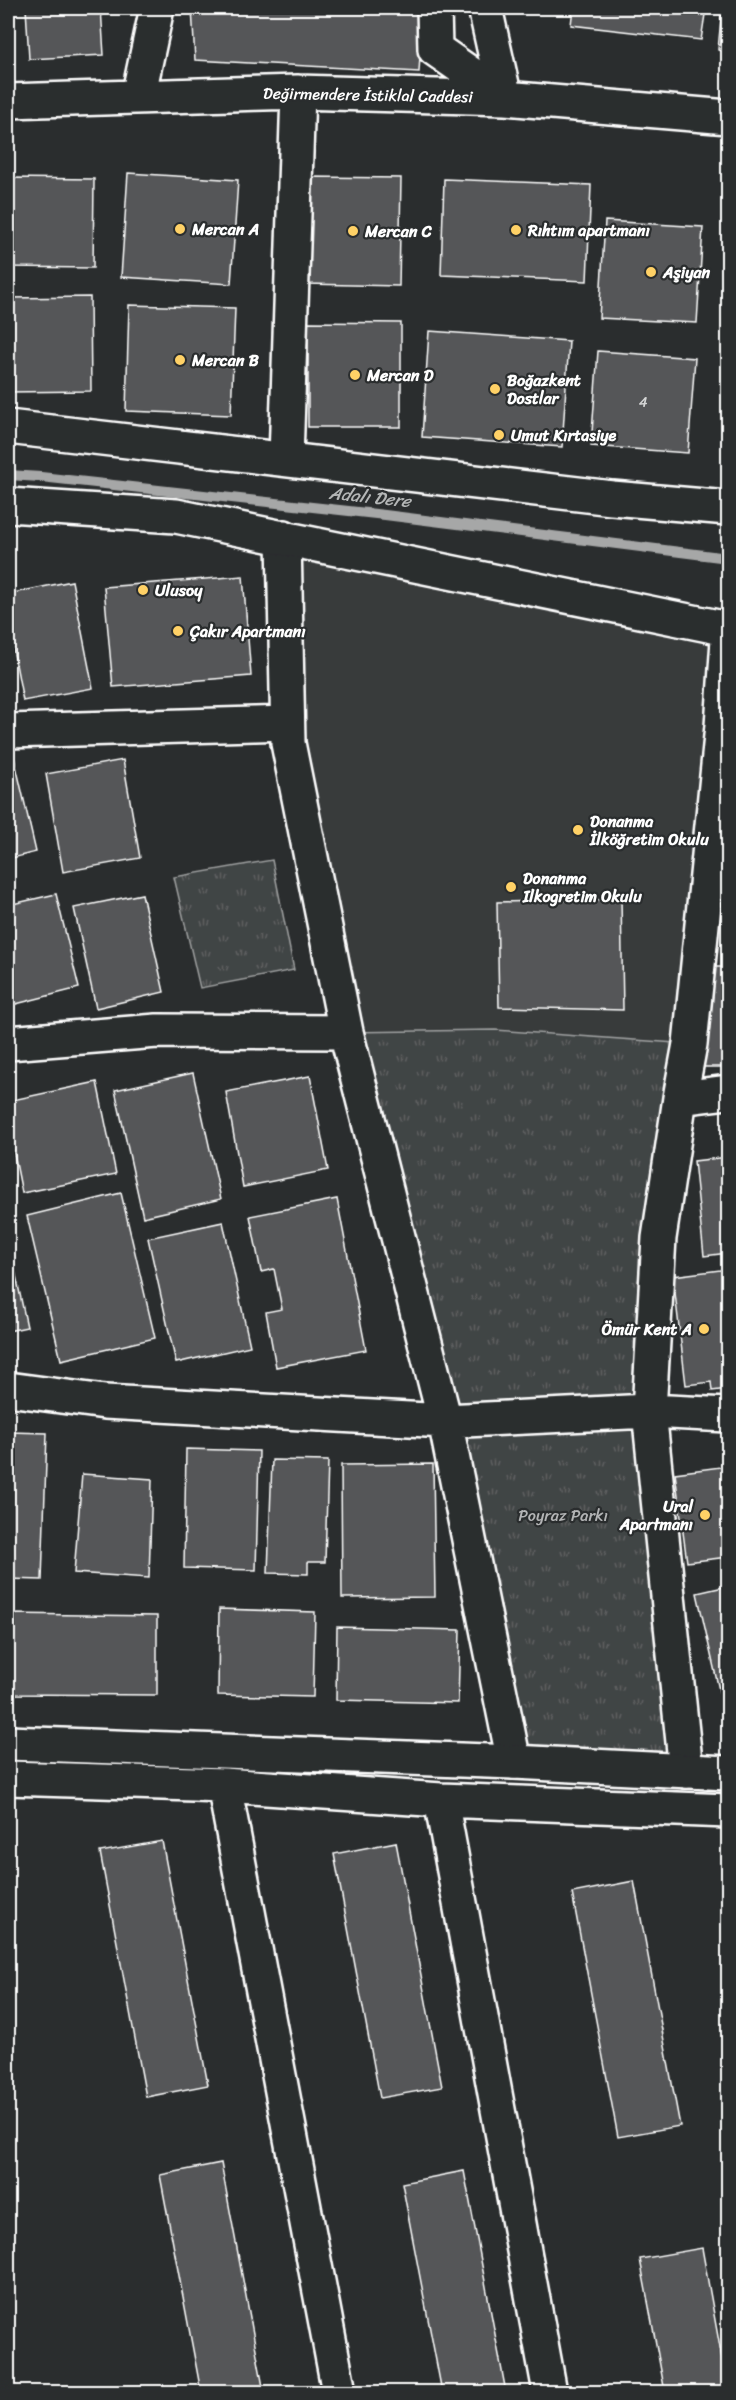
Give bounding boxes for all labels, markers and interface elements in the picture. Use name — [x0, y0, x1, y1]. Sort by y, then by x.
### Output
street label: Değirmendere İstiklal Caddesi — [263, 79, 474, 111]
place label: Mercan A — [191, 215, 259, 244]
place label: Rıhtım apartmanı — [527, 216, 650, 245]
place label: Mercan C — [364, 217, 433, 246]
marker: Mercan A — [173, 222, 187, 236]
marker: Rıhtım apartmanı — [509, 223, 523, 237]
marker: Mercan C — [346, 224, 360, 238]
place label: Aşiyan — [662, 258, 711, 287]
marker: Aşiyan — [644, 265, 658, 279]
place label: Mercan B — [191, 346, 260, 375]
marker: Mercan B — [173, 353, 187, 367]
place label: Mercan D — [366, 361, 434, 390]
place label: Boğazkent Dostlar — [507, 366, 581, 413]
marker: Mercan D — [348, 368, 362, 382]
marker: Boğazkent Dostlar — [488, 382, 502, 396]
house number: 4 — [639, 390, 648, 415]
place label: Umut Kırtasiye — [511, 421, 617, 450]
marker: Umut Kırtasiye — [492, 428, 506, 442]
water label: Adalı Dere — [327, 477, 414, 517]
place label: Ulusoy — [155, 576, 203, 605]
marker: Ulusoy — [136, 583, 150, 597]
place label: Çakır Apartmanı — [189, 617, 306, 646]
marker: Çakır Apartmanı — [171, 624, 185, 638]
place label: Donanma İlköğretim Okulu — [589, 807, 709, 854]
marker: Donanma İlköğretim Okulu — [571, 823, 585, 837]
place label: Donanma Ilkogretim Okulu — [522, 864, 642, 911]
marker: Donanma Ilkogretim Okulu — [504, 880, 518, 894]
place label: Ömür Kent A — [601, 1315, 692, 1344]
marker: Ömür Kent A — [697, 1322, 711, 1336]
place label: Ural Apartmanı — [619, 1492, 694, 1539]
park label: Poyraz Parkı — [518, 1501, 608, 1530]
marker: Ural Apartmanı — [698, 1508, 712, 1522]

